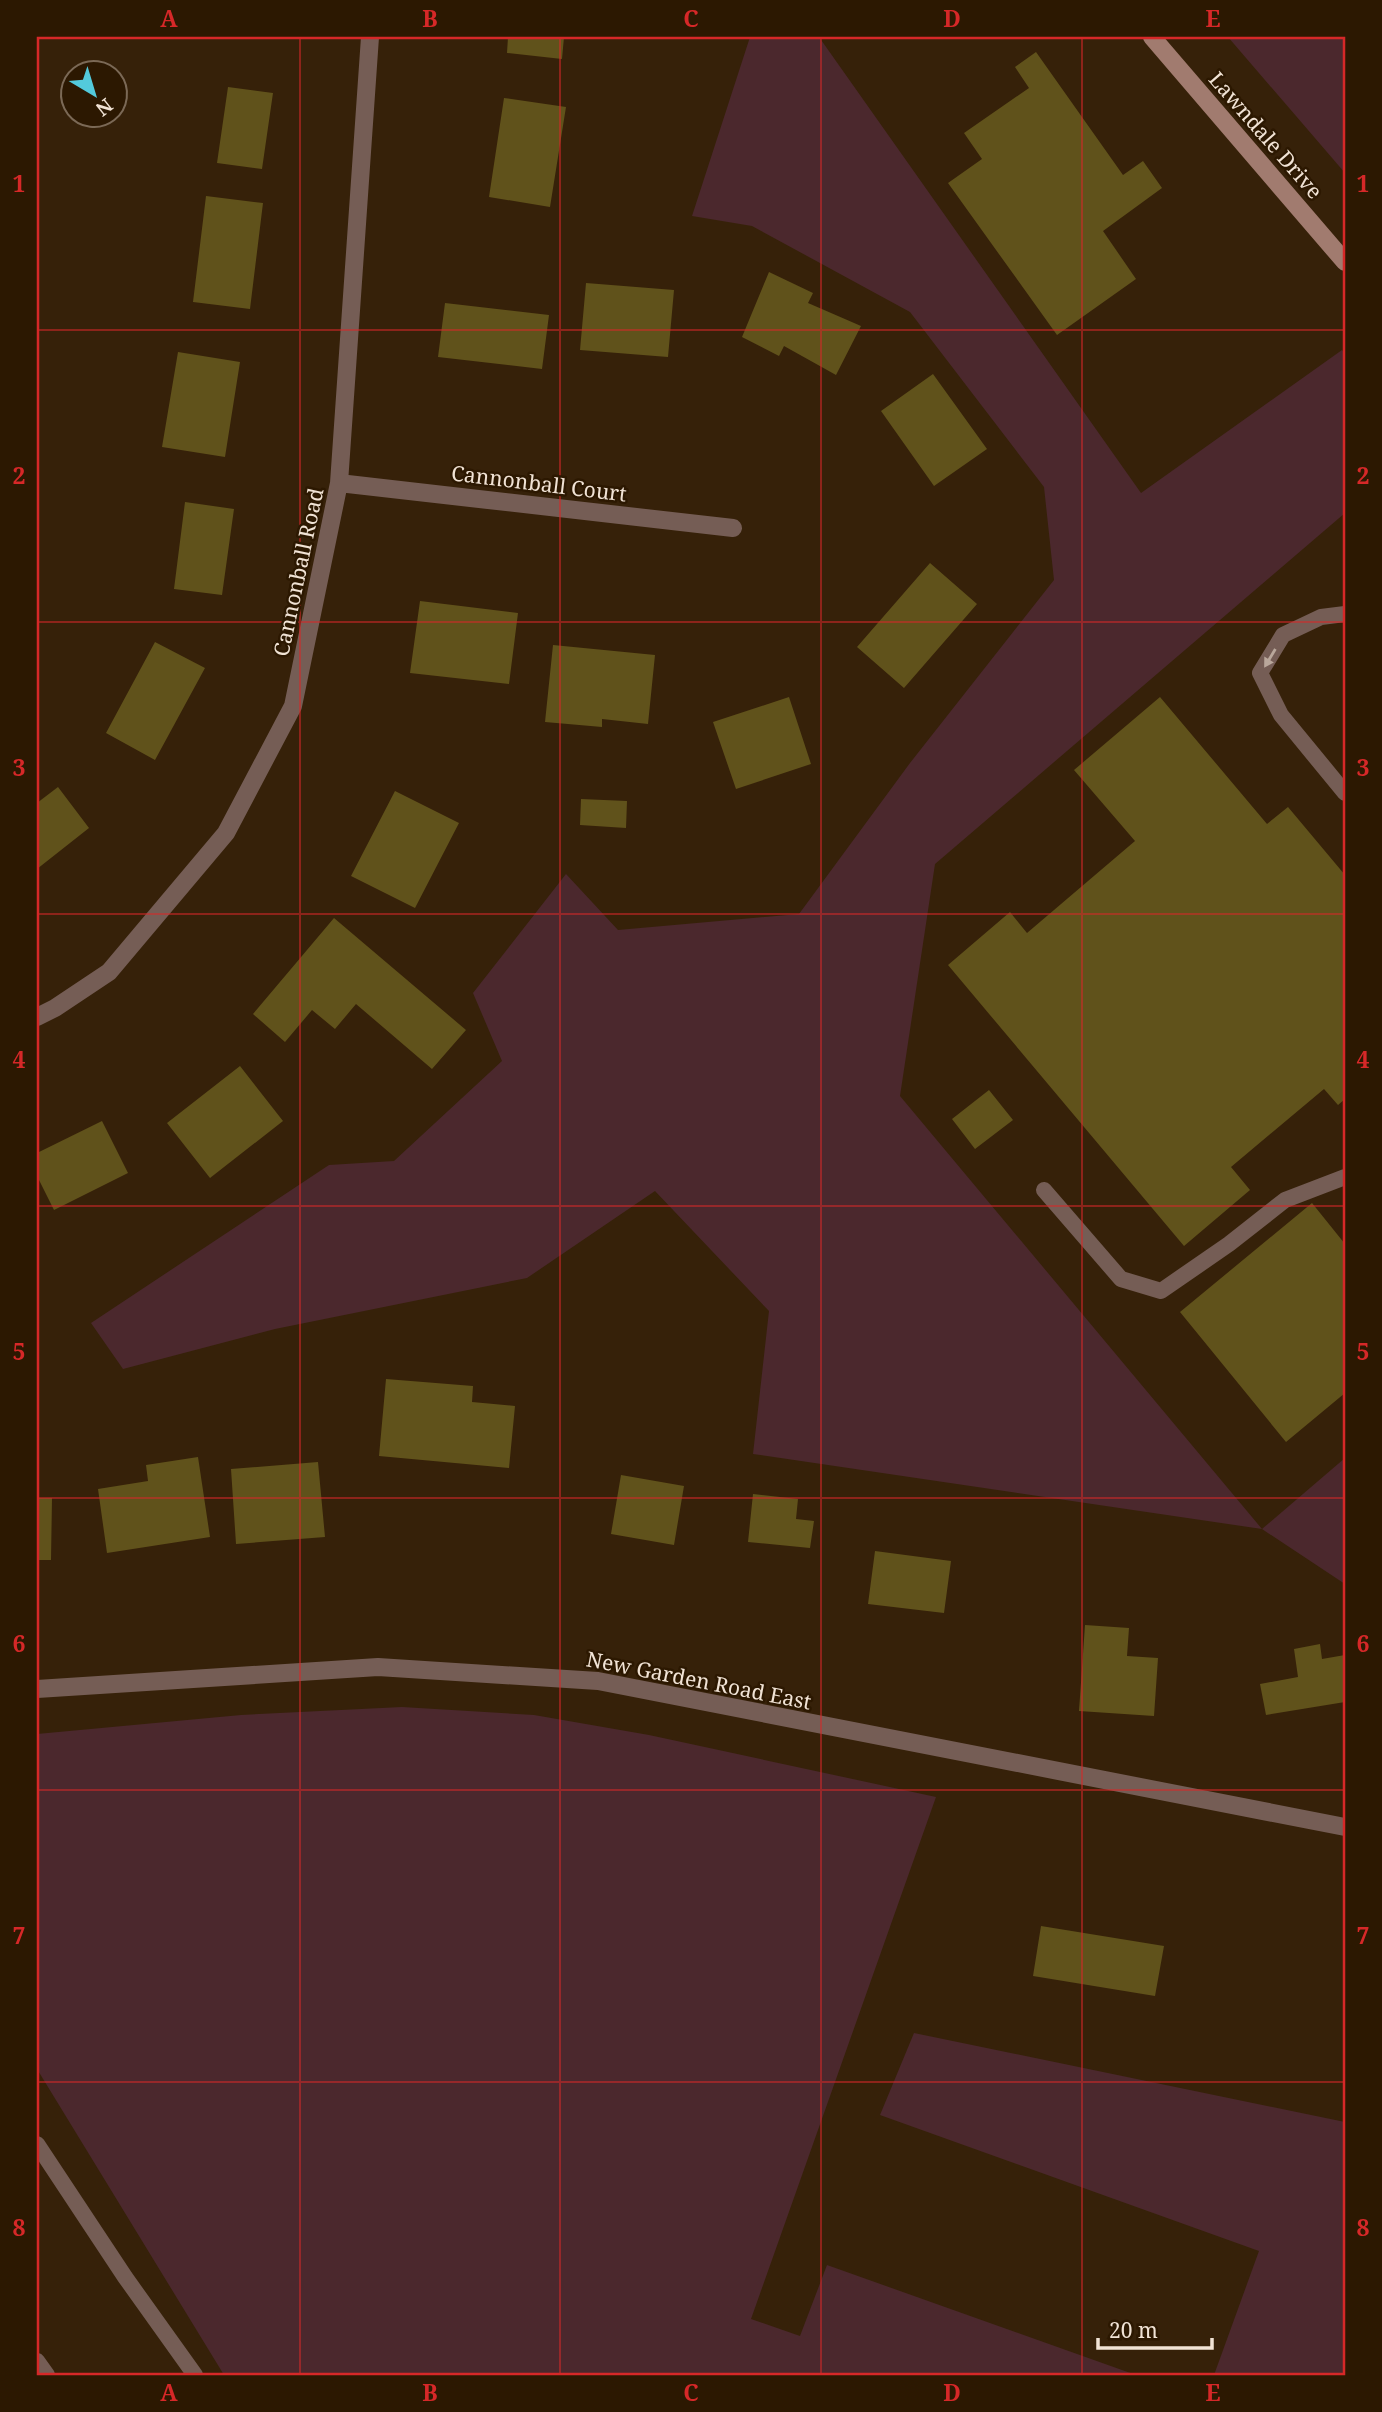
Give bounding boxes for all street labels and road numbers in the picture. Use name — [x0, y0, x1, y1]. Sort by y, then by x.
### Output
street label: Lawndale Drive — [1203, 66, 1329, 204]
street label: Cannonball Court — [450, 458, 628, 508]
street label: Cannonball Road — [267, 485, 330, 659]
street label: New Garden Road East — [584, 1644, 814, 1716]

